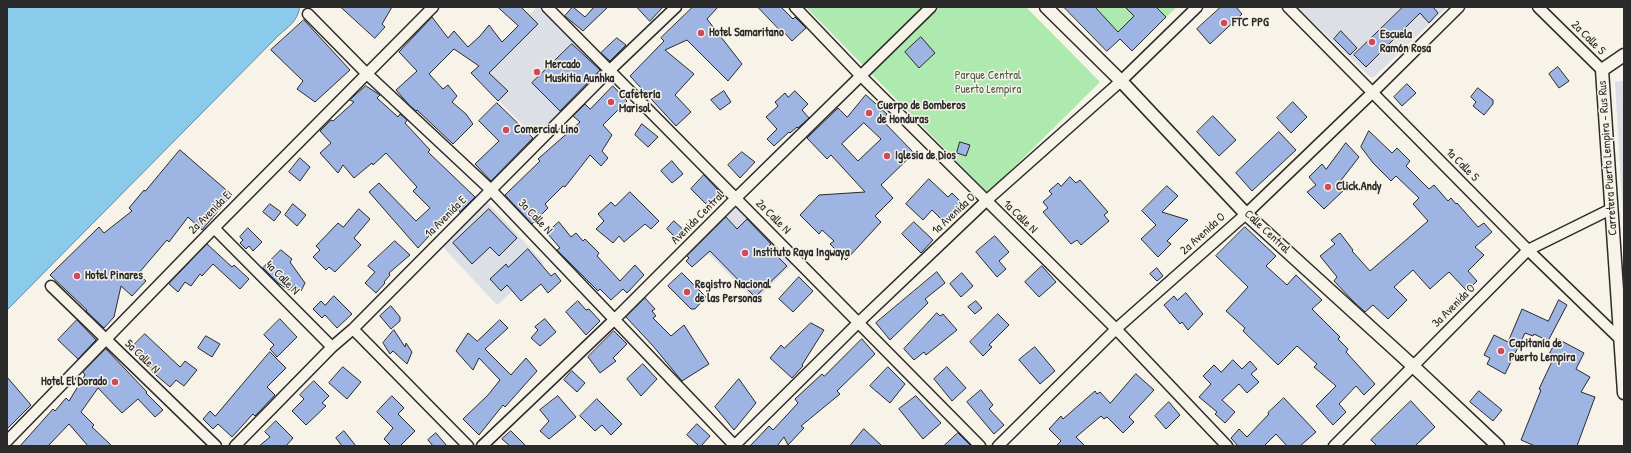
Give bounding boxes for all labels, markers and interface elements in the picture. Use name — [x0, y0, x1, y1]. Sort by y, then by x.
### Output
place label: FTC PPG — [1232, 16, 1269, 30]
marker: FTC PPG — [1219, 18, 1229, 28]
street label: 2a Calle S — [1568, 18, 1608, 58]
place label: Hotel Samaritano — [709, 26, 784, 40]
marker: Hotel Samaritano — [696, 28, 706, 38]
place label: Escuela Ramón Rosa — [1380, 28, 1431, 56]
marker: Escuela Ramón Rosa — [1367, 37, 1377, 47]
place label: Mercado Muskitia Aunhka — [545, 58, 614, 86]
marker: Mercado Muskitia Aunhka — [532, 67, 542, 77]
park label: Parque Central Puerto Lempira — [955, 69, 1021, 97]
street label: Carretera Puerto Lempira - Rus Rus — [1595, 80, 1621, 236]
place label: Cafetería Marisol — [619, 88, 660, 116]
marker: Cafetería Marisol — [606, 97, 616, 107]
place label: Cuerpo de Bomberos de Honduras — [877, 99, 966, 127]
marker: Cuerpo de Bomberos de Honduras — [864, 108, 874, 118]
place label: Comercial Lino — [514, 123, 578, 137]
marker: Comercial Lino — [501, 125, 511, 135]
street label: 1a Calle S — [1442, 145, 1482, 185]
place label: Iglesia de Dios — [895, 149, 956, 163]
marker: Iglesia de Dios — [882, 151, 892, 161]
place label: Click.Andy — [1336, 180, 1382, 194]
marker: Click.Andy — [1323, 182, 1333, 192]
street label: Avenida Central — [668, 188, 728, 248]
street label: 2a Avenida E — [186, 189, 234, 237]
street label: 1a Avenida O — [929, 190, 979, 238]
street label: 1a Avenida E — [422, 193, 470, 241]
street label: 3a Calle N — [515, 196, 555, 238]
street label: 2a Calle N — [753, 197, 793, 237]
street label: 1a Calle N — [1000, 197, 1040, 237]
street label: Calle Central — [1241, 207, 1293, 257]
street label: 2a Avenida O — [1178, 210, 1228, 258]
place label: Instituto Raya Ingwaya — [753, 246, 850, 260]
marker: Instituto Raya Ingwaya — [740, 248, 750, 258]
street label: 4a Calle N — [262, 258, 302, 298]
place label: Hotel Pinares — [85, 269, 143, 283]
marker: Hotel Pinares — [72, 271, 82, 281]
place label: Registro Nacional de las Personas — [695, 278, 771, 306]
street label: 3a Avenida O — [1429, 281, 1479, 331]
marker: Registro Nacional de las Personas — [682, 287, 692, 297]
street label: 5a Calle N — [122, 337, 162, 377]
place label: Capitanía de Puerto Lempira — [1509, 337, 1575, 365]
marker: Capitanía de Puerto Lempira — [1496, 346, 1506, 356]
place label: Hotel El Dorado — [41, 375, 107, 389]
marker: Hotel El Dorado — [110, 377, 120, 387]

